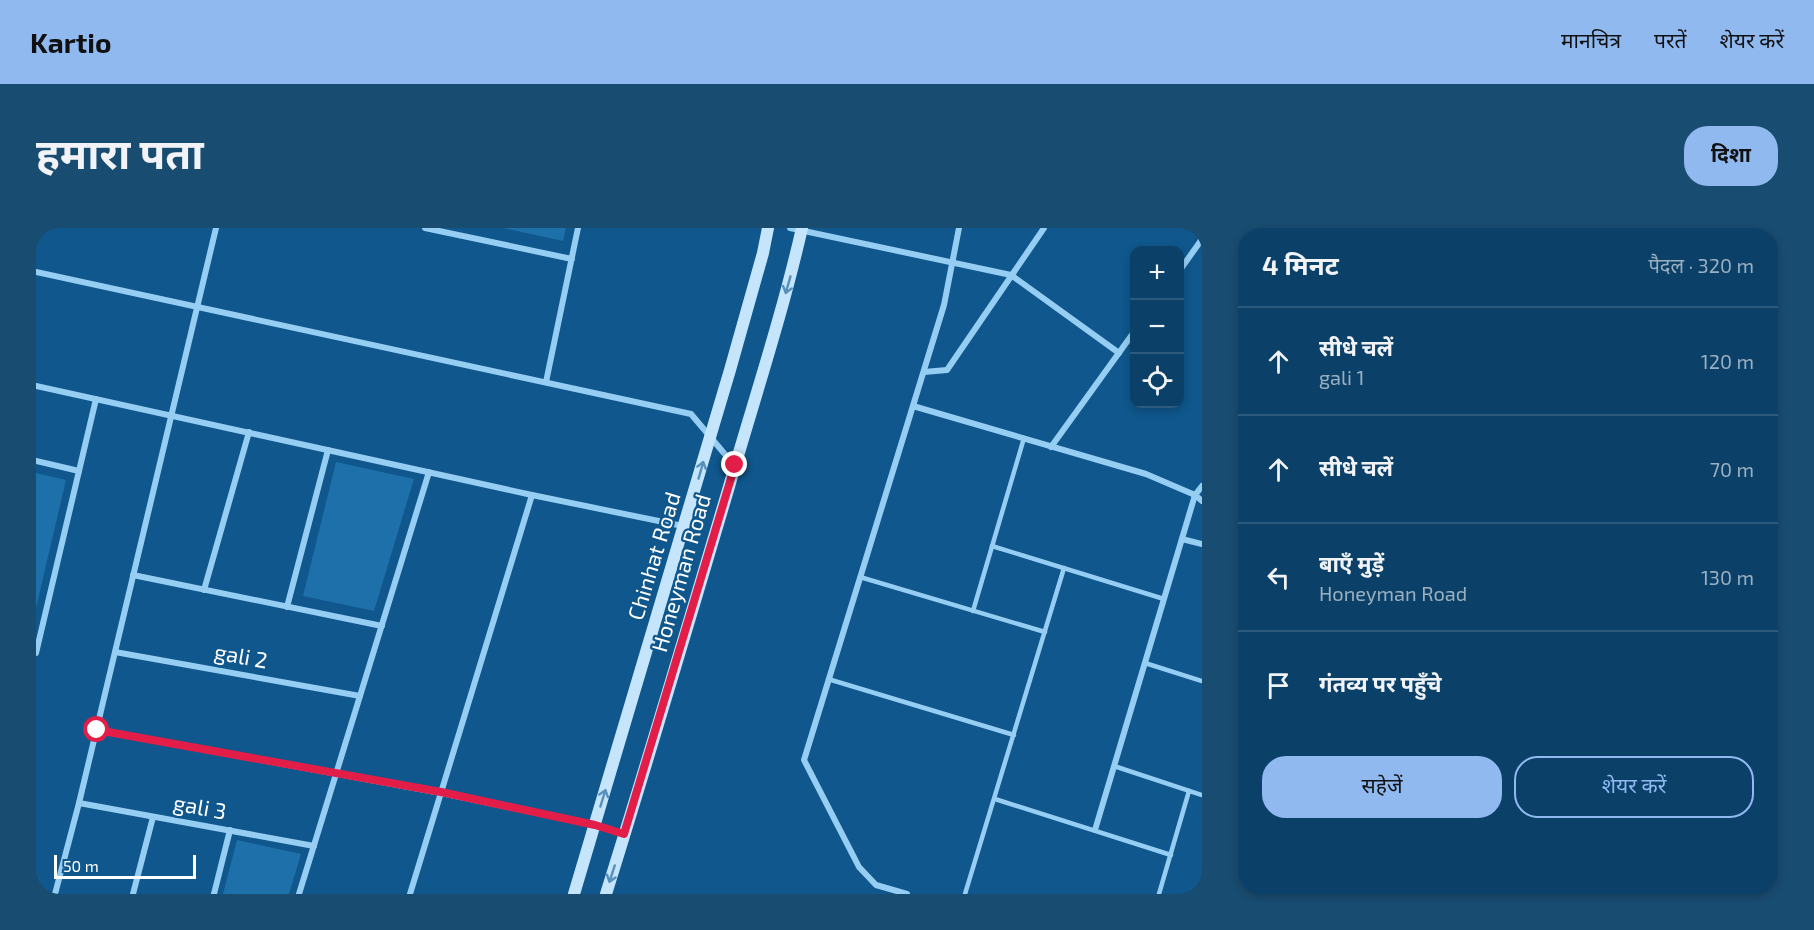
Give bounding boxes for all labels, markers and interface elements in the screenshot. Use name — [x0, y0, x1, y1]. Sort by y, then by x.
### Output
text: Kartio — [30, 25, 111, 59]
text: मानचित्र — [1561, 27, 1621, 52]
text: परतें — [1654, 27, 1687, 52]
text: शेयर करें — [1720, 27, 1784, 52]
button: दिशा — [1684, 126, 1778, 186]
text: हमारा पता — [36, 127, 204, 177]
map controls — [1130, 246, 1184, 408]
button: + — [1130, 246, 1184, 300]
text: 4 मिनट — [1262, 249, 1339, 280]
text: पैदल · 320 m — [1648, 253, 1754, 277]
one-way arrow — [782, 275, 793, 294]
button: − — [1130, 300, 1184, 354]
text: सीधे चलें — [1319, 334, 1393, 360]
icon: ahead — [1262, 345, 1295, 378]
text: 120 m — [1701, 349, 1754, 373]
button: locate — [1130, 354, 1184, 408]
text: gali 1 — [1319, 365, 1364, 389]
route end — [721, 451, 747, 477]
icon: ahead — [1262, 453, 1295, 486]
text: सीधे चलें — [1319, 454, 1393, 480]
text: 70 m — [1710, 457, 1754, 481]
one-way arrow — [696, 461, 707, 480]
street label: Chinhat Road — [621, 489, 685, 623]
street label: Honeyman Road — [645, 491, 715, 655]
text: बाएँ मुड़ें — [1319, 550, 1384, 576]
icon: left — [1262, 561, 1295, 594]
text: 130 m — [1701, 565, 1754, 589]
text: Honeyman Road — [1319, 581, 1467, 605]
street label: gali 2 — [213, 638, 270, 672]
icon: arrive — [1262, 669, 1295, 702]
text: गंतव्य पर पहुँचे — [1319, 670, 1442, 696]
route start — [83, 716, 109, 742]
button: सहेजें — [1262, 756, 1502, 818]
button: शेयर करें — [1514, 756, 1754, 818]
street label: gali 3 — [172, 789, 229, 823]
one-way arrow — [599, 789, 610, 808]
scale bar — [54, 852, 196, 880]
text: 50 m — [63, 856, 99, 875]
one-way arrow — [606, 864, 617, 883]

